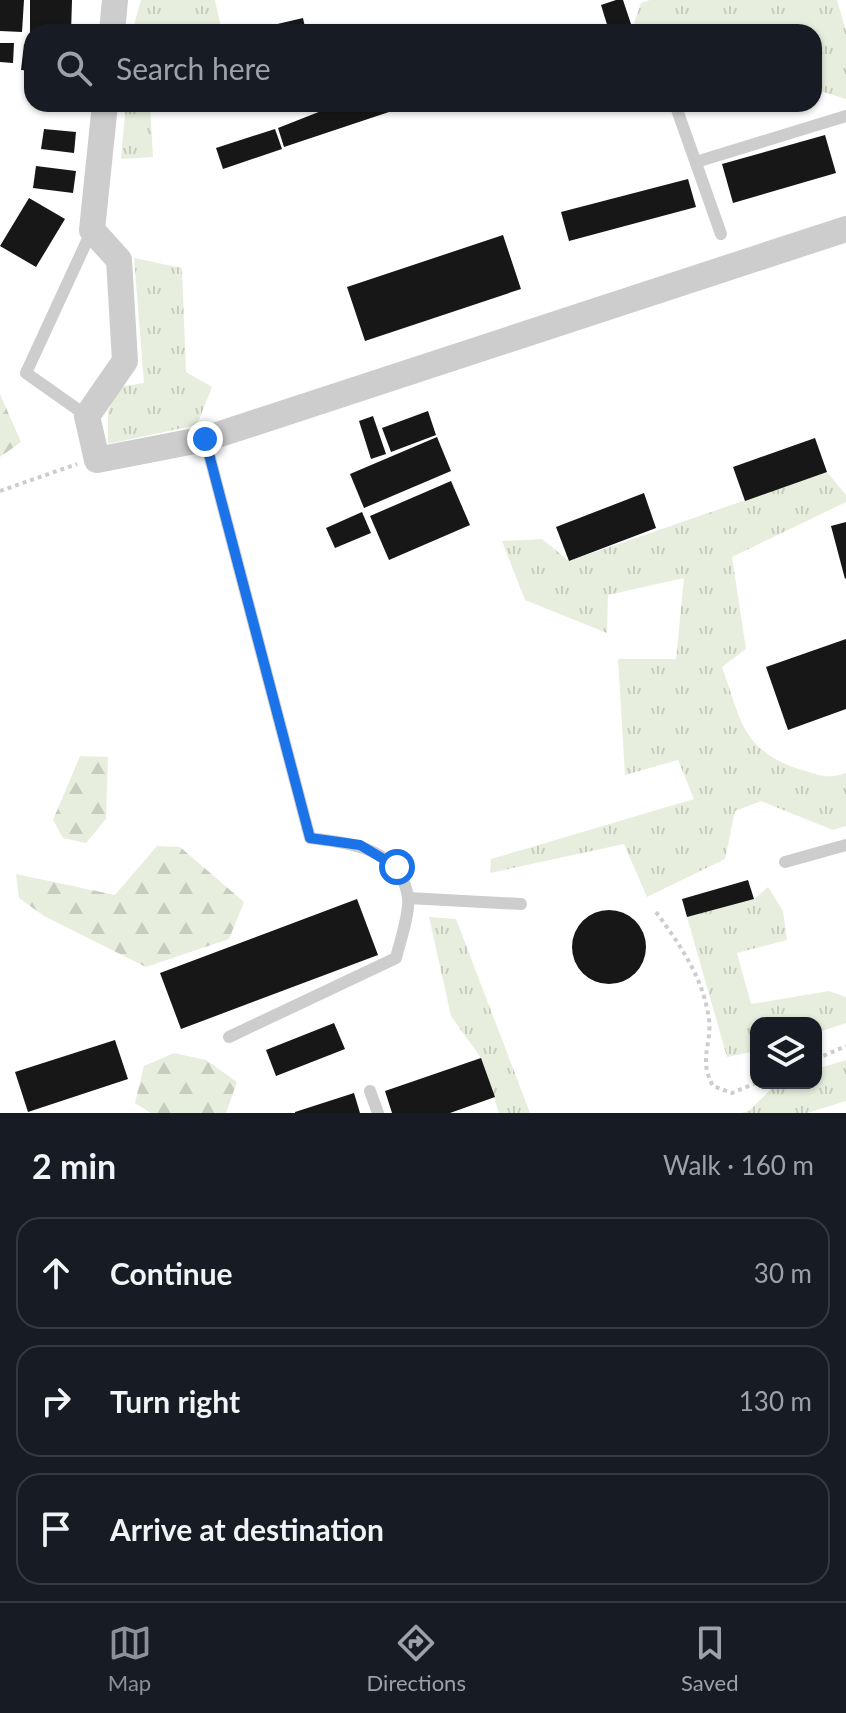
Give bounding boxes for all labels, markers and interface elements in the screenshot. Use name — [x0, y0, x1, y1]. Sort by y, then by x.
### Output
search box — [24, 24, 822, 112]
icon: search — [52, 46, 96, 90]
text: Search here — [116, 50, 271, 86]
route end — [187, 421, 223, 457]
route start — [379, 849, 415, 885]
map controls — [750, 1017, 822, 1089]
button: layers — [750, 1017, 822, 1089]
text: 2 min — [32, 1145, 116, 1186]
text: Walk · 160 m — [663, 1149, 814, 1181]
icon: ahead — [34, 1251, 78, 1295]
text: Continue — [110, 1255, 233, 1291]
text: 30 m — [754, 1257, 812, 1289]
icon: right — [34, 1379, 78, 1423]
text: Turn right — [110, 1383, 240, 1419]
text: 130 m — [739, 1385, 812, 1417]
icon: arrive — [34, 1507, 78, 1551]
text: Arrive at destination — [110, 1511, 384, 1547]
tab: Map — [108, 1621, 152, 1696]
tab: Directions — [367, 1621, 466, 1696]
tab: Saved — [681, 1621, 738, 1696]

